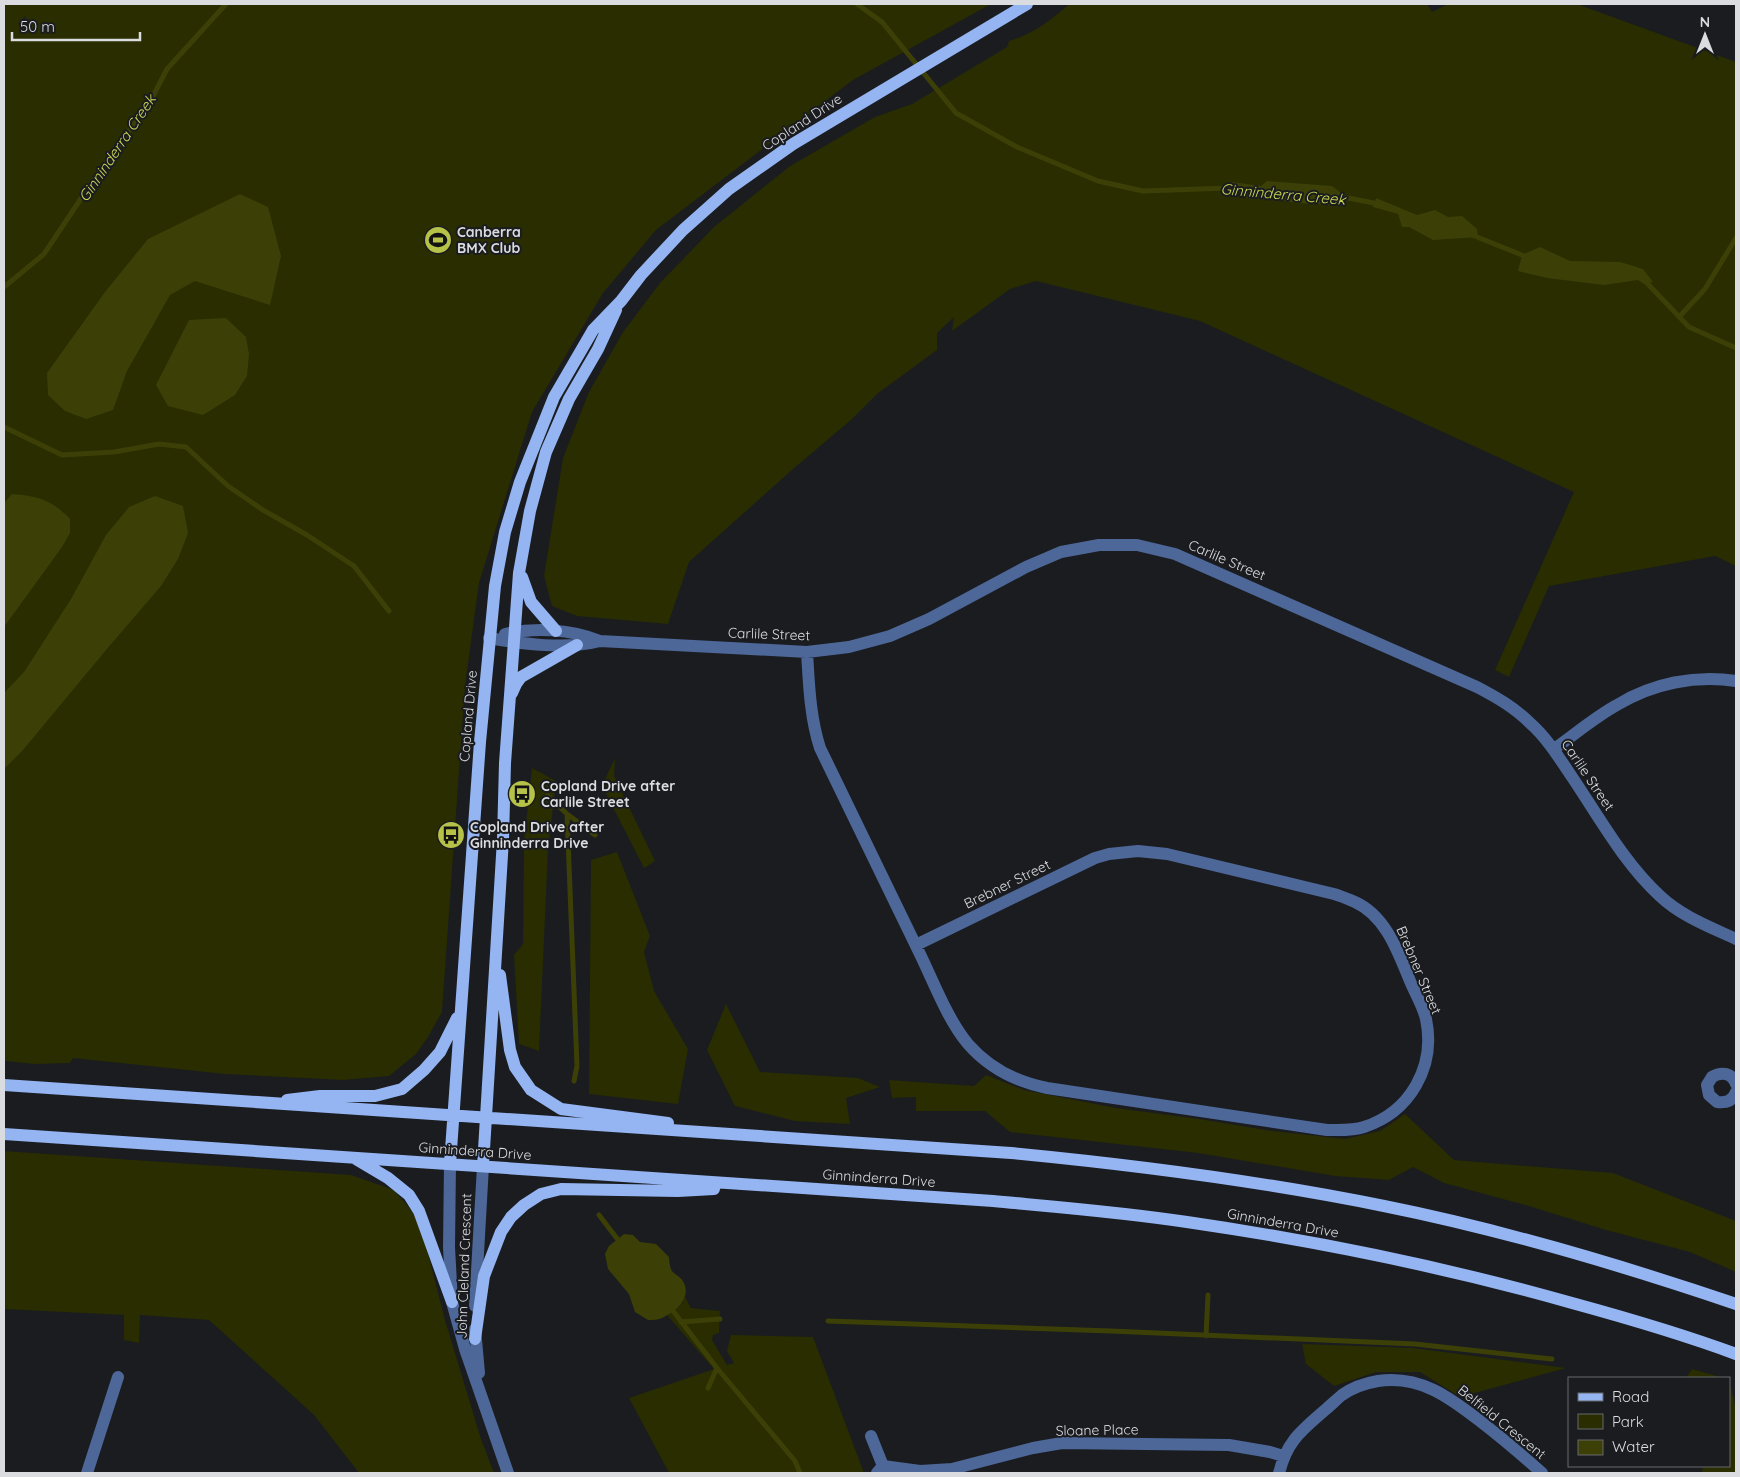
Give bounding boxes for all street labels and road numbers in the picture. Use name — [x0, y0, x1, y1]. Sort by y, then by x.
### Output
street label: Copland Drive — [759, 89, 846, 155]
street label: Carlile Street — [1186, 536, 1269, 584]
street label: Carlile Street — [728, 624, 811, 644]
street label: Copland Drive — [455, 669, 481, 763]
street label: Carlile Street — [1558, 736, 1619, 814]
street label: Brebner Street — [961, 855, 1053, 913]
street label: Brebner Street — [1392, 923, 1446, 1017]
street label: Ginninderra Drive — [418, 1138, 532, 1164]
street label: Ginninderra Drive — [822, 1165, 936, 1191]
street label: John Cleland Crescent — [452, 1193, 476, 1339]
street label: Ginninderra Drive — [1226, 1204, 1340, 1242]
street label: Belfield Crescent — [1454, 1381, 1550, 1463]
street label: Sloane Place — [1055, 1420, 1139, 1440]

